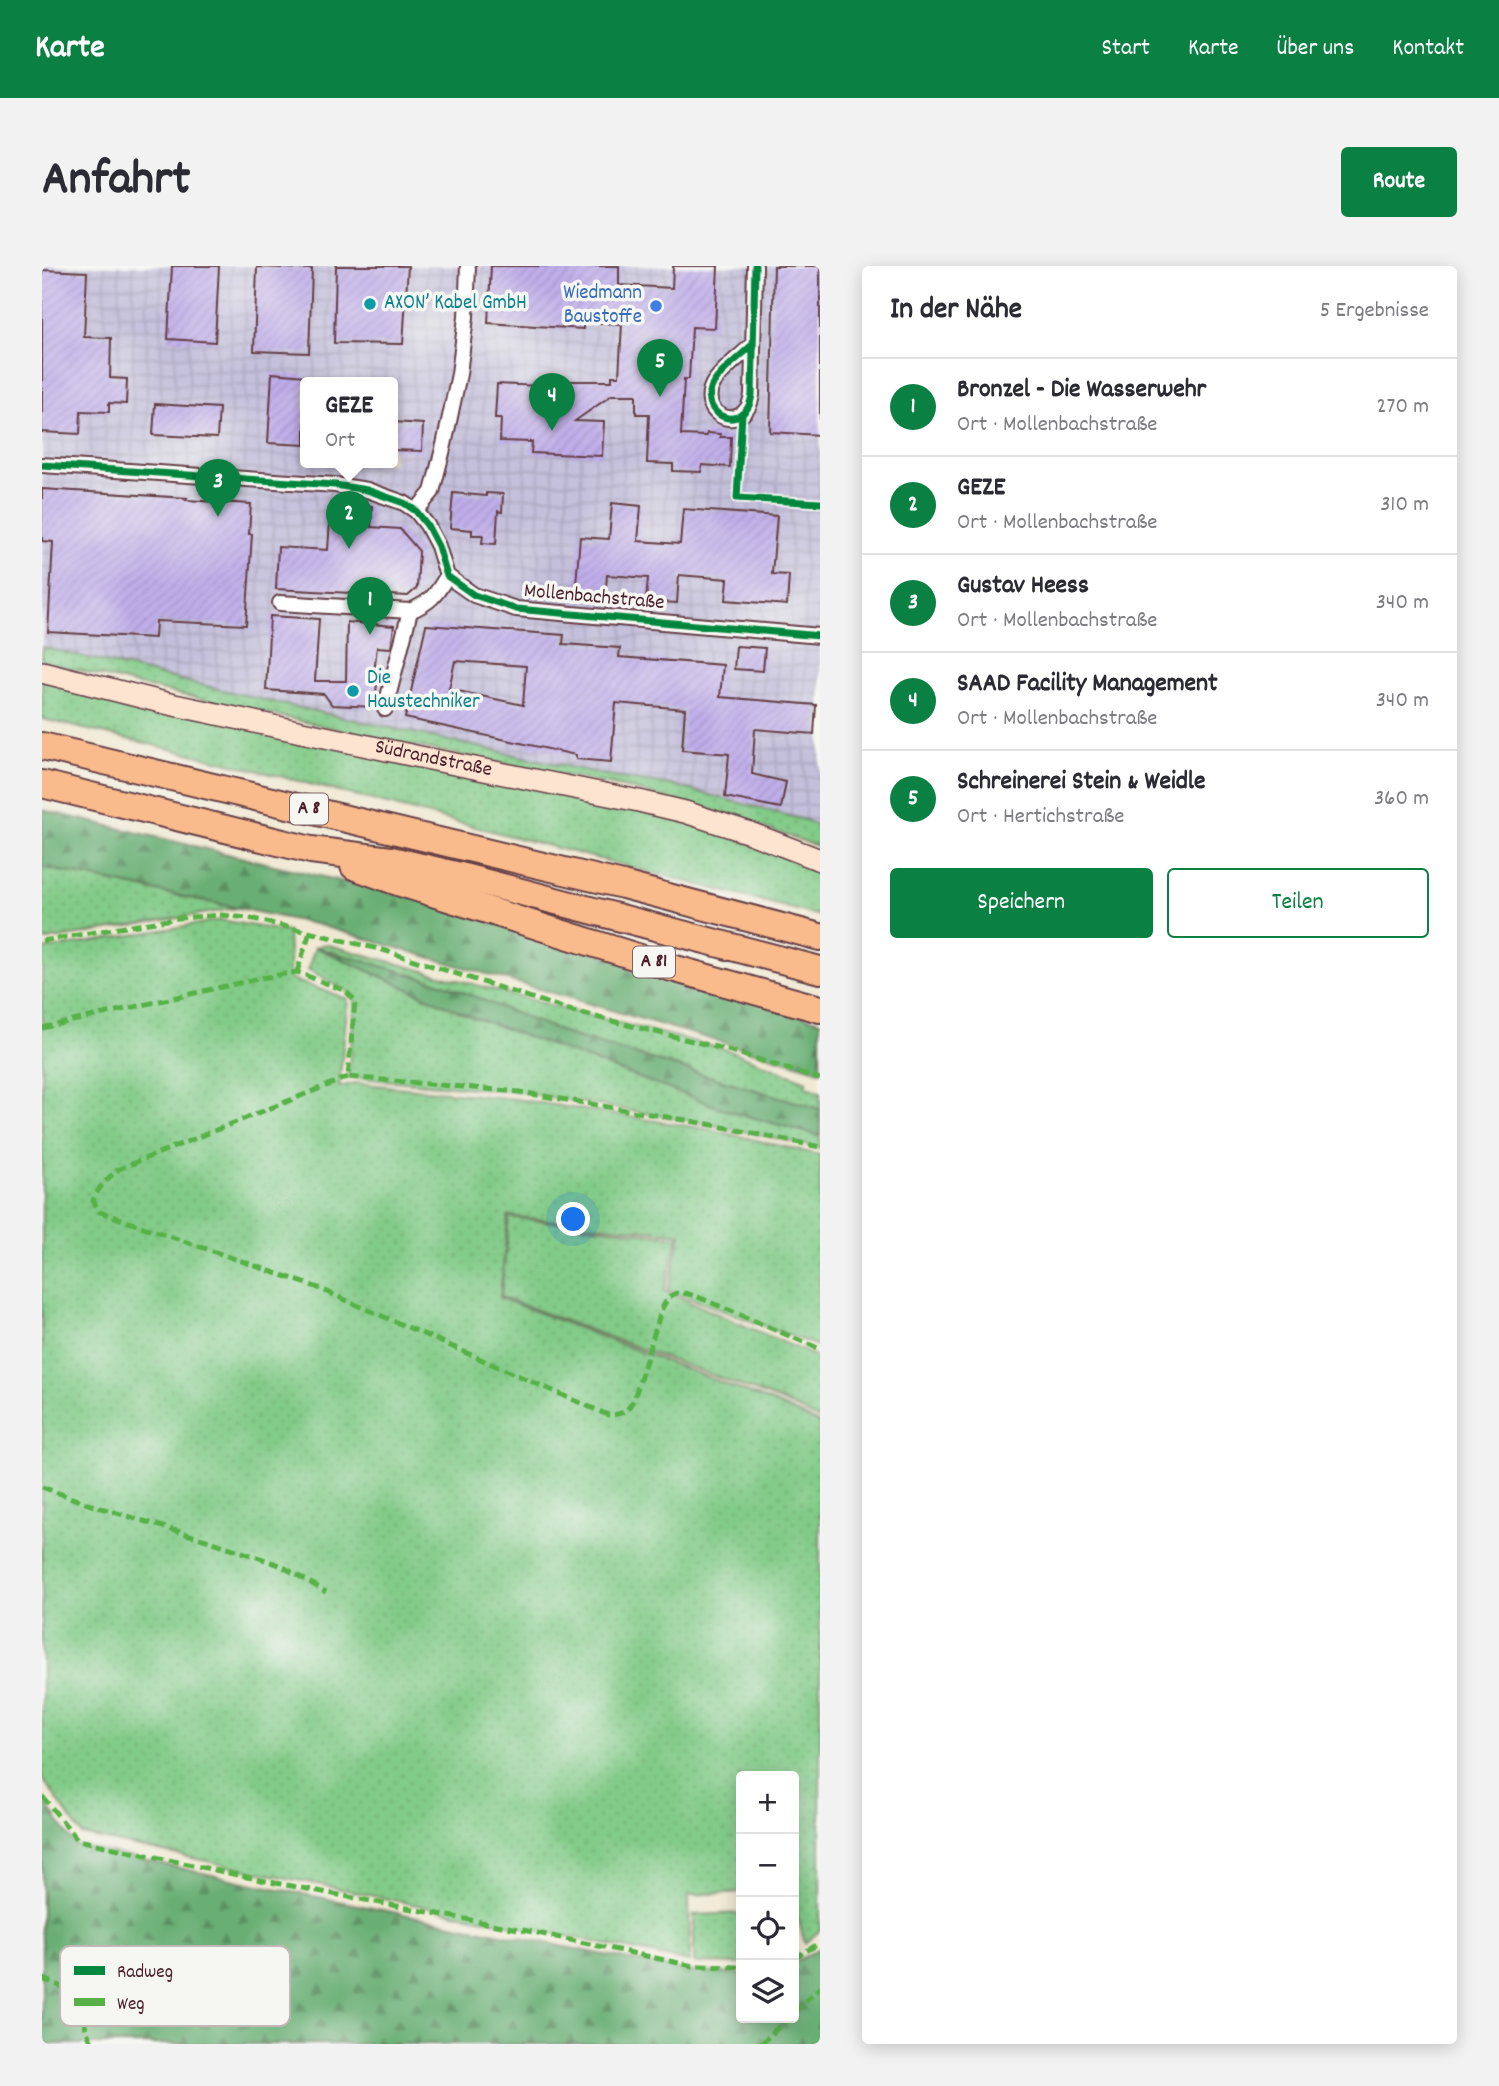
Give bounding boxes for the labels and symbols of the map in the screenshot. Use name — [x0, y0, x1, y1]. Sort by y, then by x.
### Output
place label: Wiedmann Baustoffe — [563, 279, 642, 333]
place label: AXON’ Kabel GmbH — [384, 289, 527, 319]
marker: AXON’ Kabel GmbH — [362, 296, 378, 312]
marker: Wiedmann Baustoffe — [648, 298, 664, 314]
pin: 5 — [637, 339, 683, 397]
pin: 4 — [529, 373, 575, 431]
pin: 3 — [195, 459, 241, 517]
pin: 2 — [326, 491, 372, 549]
pin: 1 — [347, 577, 393, 635]
street label: Mollenbachstraße — [522, 577, 666, 619]
place label: Die Haustechniker — [367, 664, 480, 718]
marker: Die Haustechniker — [345, 683, 361, 699]
street label: Südrandstraße — [372, 733, 494, 786]
road number: A 8 — [290, 794, 328, 824]
road number: A 81 — [633, 946, 675, 978]
your location — [556, 1202, 590, 1236]
legend — [60, 1946, 290, 2026]
text: Radweg — [117, 1960, 173, 1987]
text: Weg — [117, 1992, 145, 2019]

